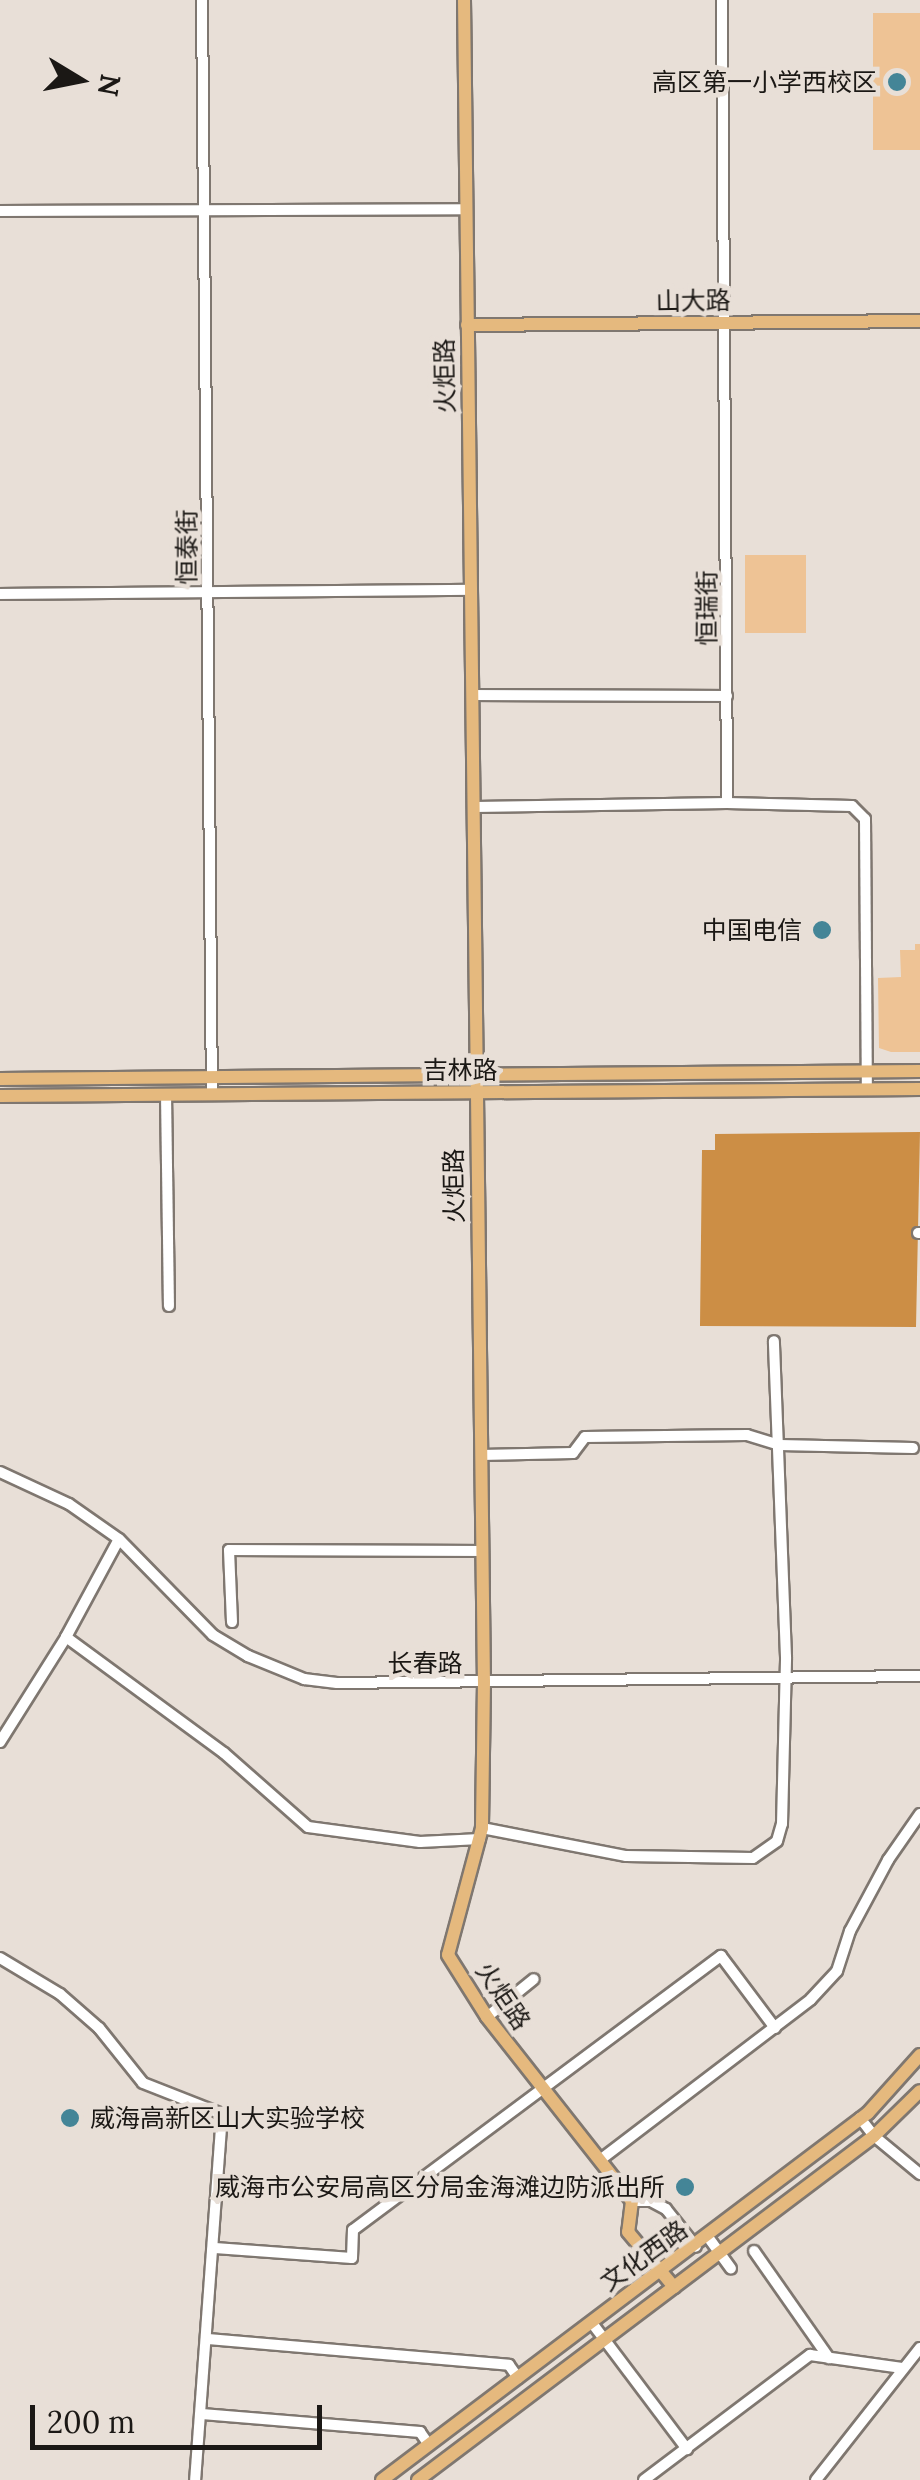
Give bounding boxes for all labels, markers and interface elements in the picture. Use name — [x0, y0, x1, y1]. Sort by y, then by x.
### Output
north arrow — [30, 30, 130, 130]
place label: 高区第一小学西校区 — [652, 67, 877, 97]
text: N — [90, 71, 129, 99]
marker: 高区第一小学西校区 — [886, 71, 908, 93]
street label: 山大路 — [655, 285, 731, 317]
street label: 火炬路 — [429, 338, 461, 414]
street label: 恒泰街 — [172, 510, 202, 584]
street label: 恒瑞街 — [692, 571, 722, 645]
place label: 中国电信 — [702, 915, 802, 945]
marker: 中国电信 — [811, 919, 833, 941]
street label: 吉林路 — [423, 1055, 497, 1085]
street label: 火炬路 — [438, 1148, 470, 1224]
street label: 长春路 — [388, 1648, 462, 1678]
street label: 火炬路 — [470, 1957, 536, 2035]
place label: 威海高新区山大实验学校 — [90, 2103, 365, 2133]
marker: 威海高新区山大实验学校 — [59, 2107, 81, 2129]
place label: 威海市公安局高区分局金海滩边防派出所 — [215, 2172, 665, 2202]
marker: 威海市公安局高区分局金海滩边防派出所 — [674, 2176, 696, 2198]
street label: 文化西路 — [595, 2214, 693, 2298]
scale bar — [35, 2385, 328, 2447]
text: 200 m — [47, 2403, 135, 2441]

